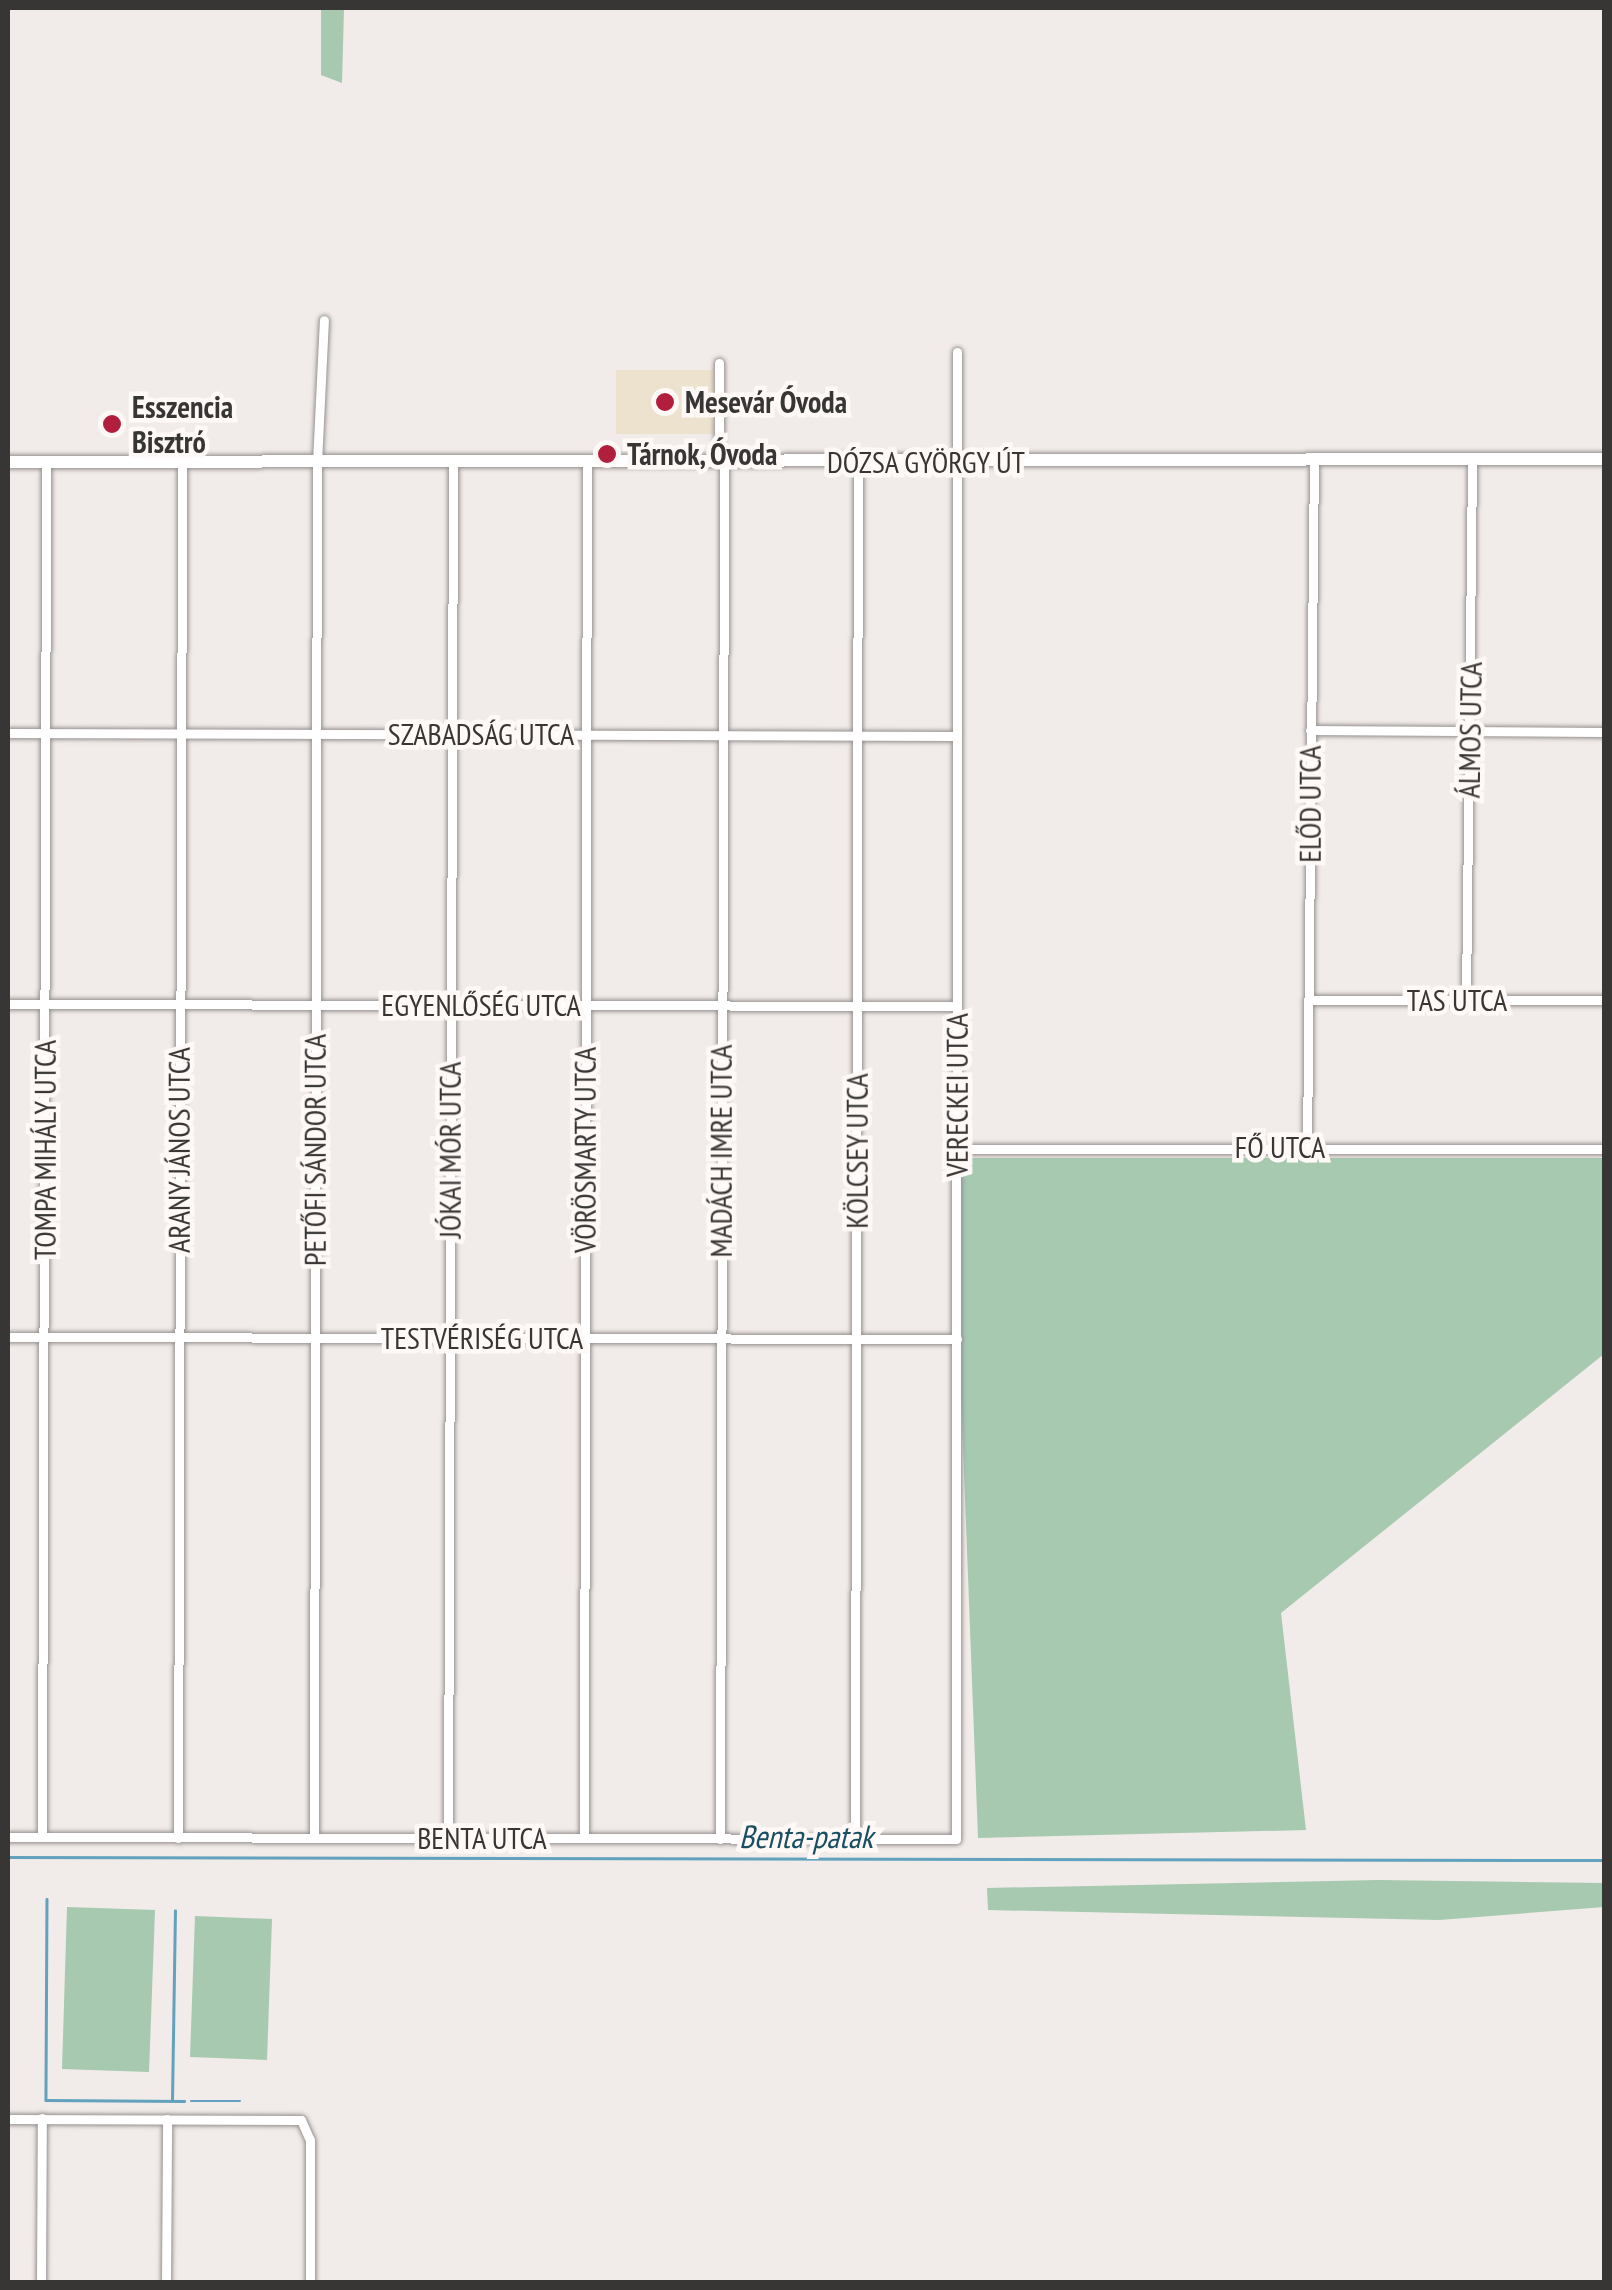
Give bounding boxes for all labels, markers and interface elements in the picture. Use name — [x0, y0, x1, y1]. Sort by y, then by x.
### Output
place label: Mesevár Óvoda — [685, 384, 847, 420]
place label: Esszencia Bisztró — [132, 389, 233, 460]
marker: Mesevár Óvoda — [654, 391, 676, 413]
marker: Esszencia Bisztró — [101, 413, 123, 435]
place label: Tárnok, Óvoda — [627, 436, 779, 472]
marker: Tárnok, Óvoda — [596, 443, 618, 465]
street label: DÓZSA GYÖRGY ÚT — [826, 444, 1026, 480]
street label: ÁLMOS UTCA — [1451, 661, 1489, 799]
street label: SZABADSÁG UTCA — [388, 716, 574, 752]
street label: ELŐD UTCA — [1292, 745, 1328, 863]
street label: TAS UTCA — [1407, 982, 1507, 1018]
street label: EGYENLŐSÉG UTCA — [381, 987, 581, 1023]
street label: VERECKEI UTCA — [939, 1013, 975, 1177]
street label: PETŐFI SÁNDOR UTCA — [297, 1034, 333, 1266]
street label: TOMPA MIHÁLY UTCA — [27, 1039, 63, 1261]
street label: MADÁCH IMRE UTCA — [703, 1045, 739, 1257]
street label: ARANY JÁNOS UTCA — [161, 1047, 197, 1253]
street label: VÖRÖSMARTY UTCA — [567, 1047, 603, 1253]
street label: JÓKAI MÓR UTCA — [432, 1062, 468, 1238]
street label: KÖLCSEY UTCA — [839, 1073, 875, 1229]
street label: FŐ UTCA — [1235, 1129, 1325, 1165]
street label: TESTVÉRISÉG UTCA — [381, 1320, 583, 1356]
water label: Benta-patak — [739, 1817, 873, 1855]
street label: BENTA UTCA — [417, 1820, 547, 1856]

